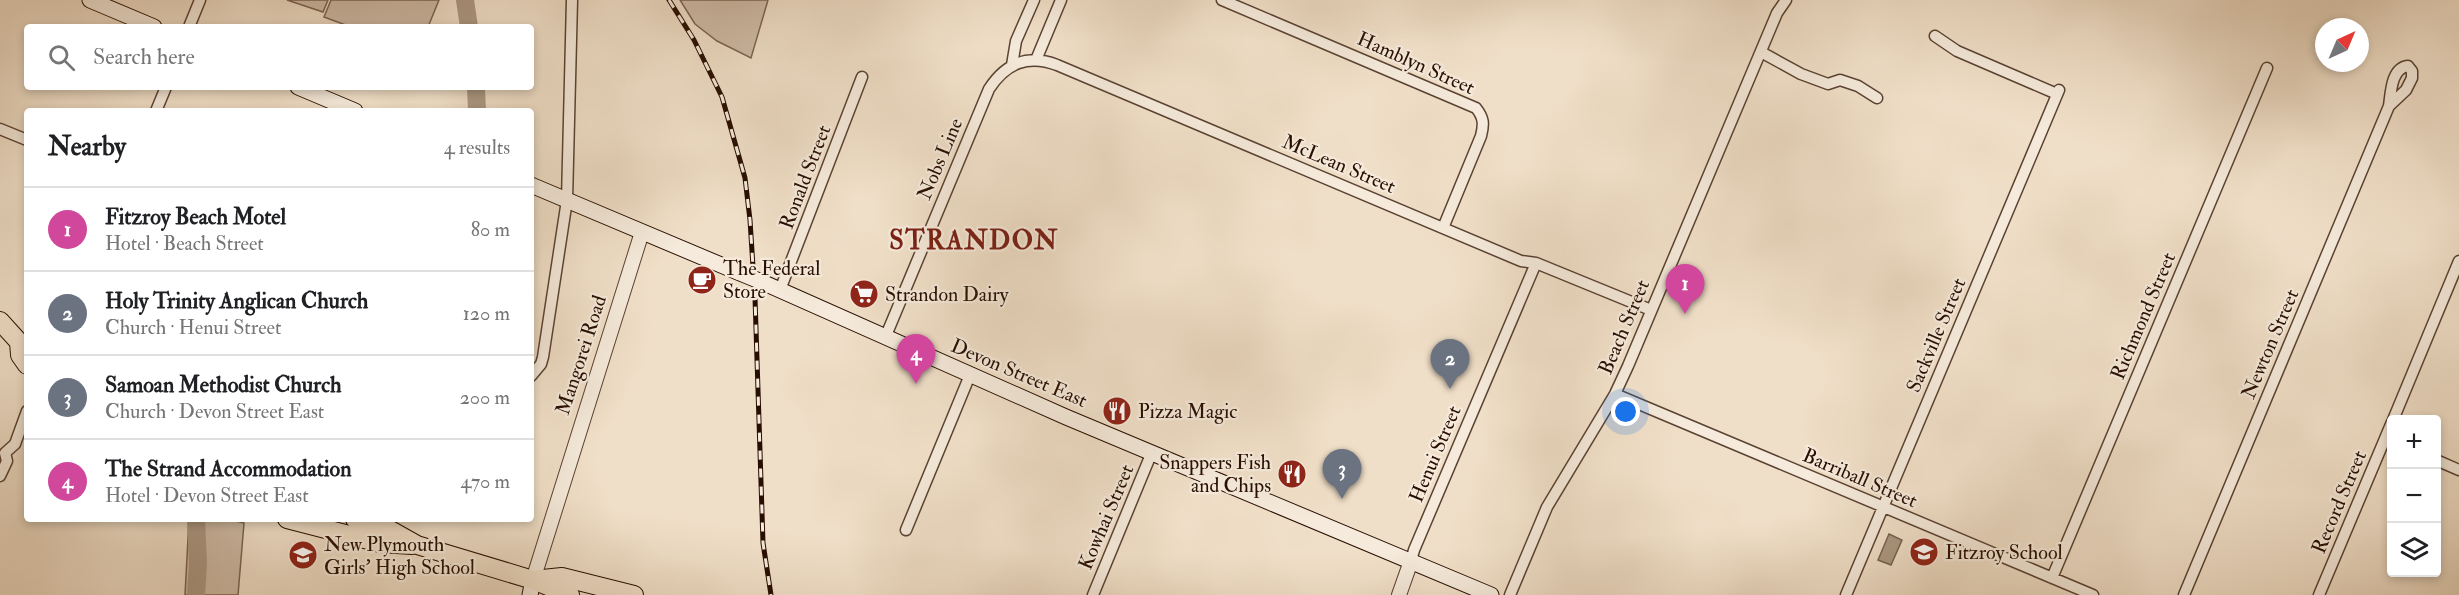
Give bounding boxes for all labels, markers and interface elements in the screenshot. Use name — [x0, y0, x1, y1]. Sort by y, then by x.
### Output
north arrow — [2315, 18, 2369, 72]
search box — [24, 24, 534, 90]
street label: Hamblyn Street — [1353, 26, 1479, 100]
icon: search — [45, 41, 78, 74]
text: Search here — [93, 43, 195, 71]
street label: Nobs Line — [912, 114, 968, 204]
street label: Ronald Street — [774, 121, 836, 233]
street label: McLean Street — [1279, 129, 1400, 199]
text: Nearby — [48, 131, 126, 163]
text: 4 results — [444, 135, 510, 160]
text: Fitzroy Beach Motel — [105, 203, 286, 231]
text: 1 — [64, 217, 71, 242]
text: 80 m — [471, 217, 510, 242]
district label: STRANDON — [889, 225, 1059, 257]
text: Hotel · Beach Street — [105, 231, 264, 256]
street label: Richmond Street — [2105, 248, 2181, 383]
place label: The Federal Store — [723, 256, 820, 304]
cafe icon: The Federal Store — [686, 264, 718, 296]
pin: 1 — [1666, 264, 1704, 314]
street label: Sackville Street — [1901, 274, 1972, 396]
street label: Beach Street — [1593, 275, 1655, 378]
supermarket icon: Strandon Dairy — [848, 278, 880, 310]
place label: Strandon Dairy — [885, 282, 1010, 307]
street label: Newton Street — [2236, 285, 2305, 403]
text: Holy Trinity Anglican Church — [105, 287, 368, 315]
street label: Mangorei Road — [550, 292, 612, 418]
text: 2 — [62, 301, 73, 326]
text: 120 m — [463, 301, 510, 326]
text: Church · Henui Street — [105, 315, 281, 340]
street label: Devon Street East — [947, 333, 1091, 413]
pin: 4 — [896, 334, 936, 384]
pin: 2 — [1430, 340, 1470, 389]
text: Samoan Methodist Church — [105, 371, 342, 399]
text: 3 — [64, 385, 71, 410]
text: 200 m — [460, 385, 510, 410]
restaurant icon: Pizza Magic — [1101, 395, 1133, 427]
your location — [1611, 397, 1640, 426]
text: Church · Devon Street East — [105, 399, 324, 424]
place label: Pizza Magic — [1138, 399, 1237, 424]
street label: Henui Street — [1403, 401, 1467, 506]
map controls — [2387, 415, 2441, 577]
button: + — [2387, 415, 2441, 469]
street label: Barriball Street — [1799, 443, 1922, 514]
street label: Record Street — [2306, 446, 2372, 557]
place label: Snappers Fish and Chips — [1159, 450, 1272, 499]
pin: 3 — [1322, 450, 1362, 499]
text: The Strand Accommodation — [105, 455, 352, 483]
restaurant icon: Snappers Fish and Chips — [1276, 458, 1308, 490]
street label: Kowhai Street — [1073, 460, 1140, 573]
text: 4 — [62, 469, 73, 494]
text: 470 m — [461, 469, 510, 494]
button: − — [2387, 469, 2441, 523]
text: Hotel · Devon Street East — [105, 483, 309, 508]
button: layers — [2387, 523, 2441, 577]
place label: New Plymouth Girls' High School — [324, 532, 475, 580]
school or university icon: Fitzroy School — [1908, 536, 1940, 568]
school or university icon: New Plymouth Girls' High School — [287, 539, 319, 571]
place label: Fitzroy School — [1945, 540, 2063, 565]

